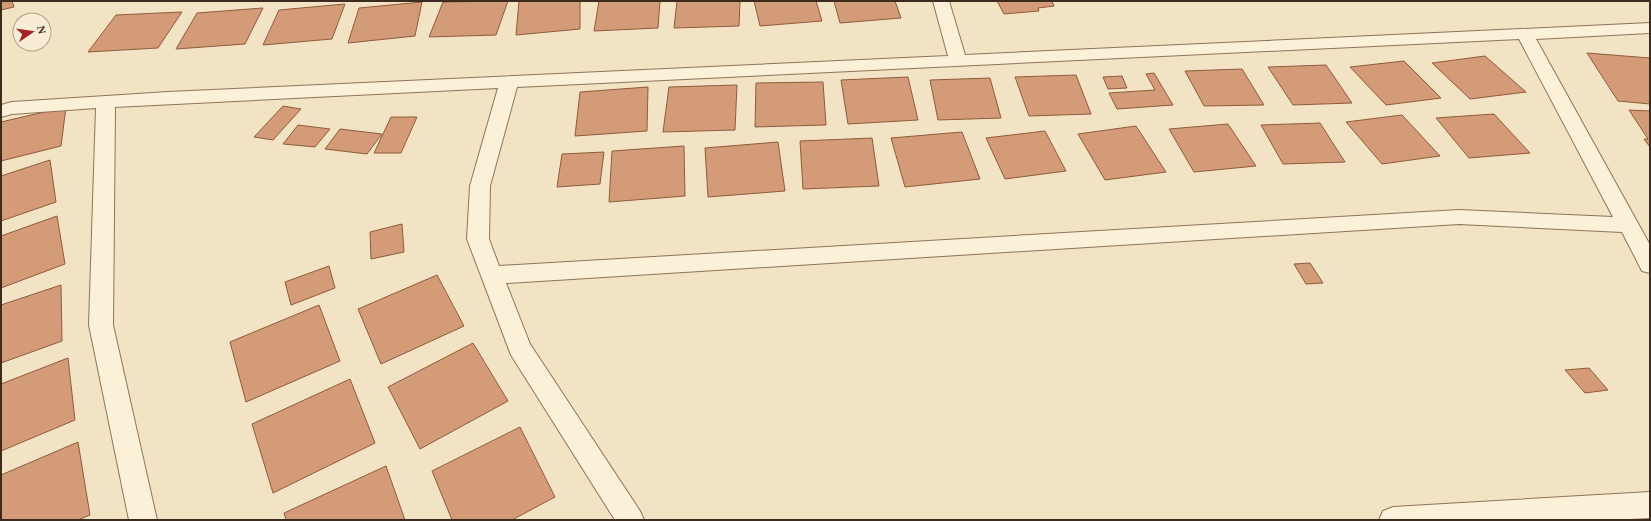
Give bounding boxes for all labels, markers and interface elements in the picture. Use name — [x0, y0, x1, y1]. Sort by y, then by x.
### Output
north arrow — [12, 12, 52, 52]
text: N — [35, 25, 48, 35]

